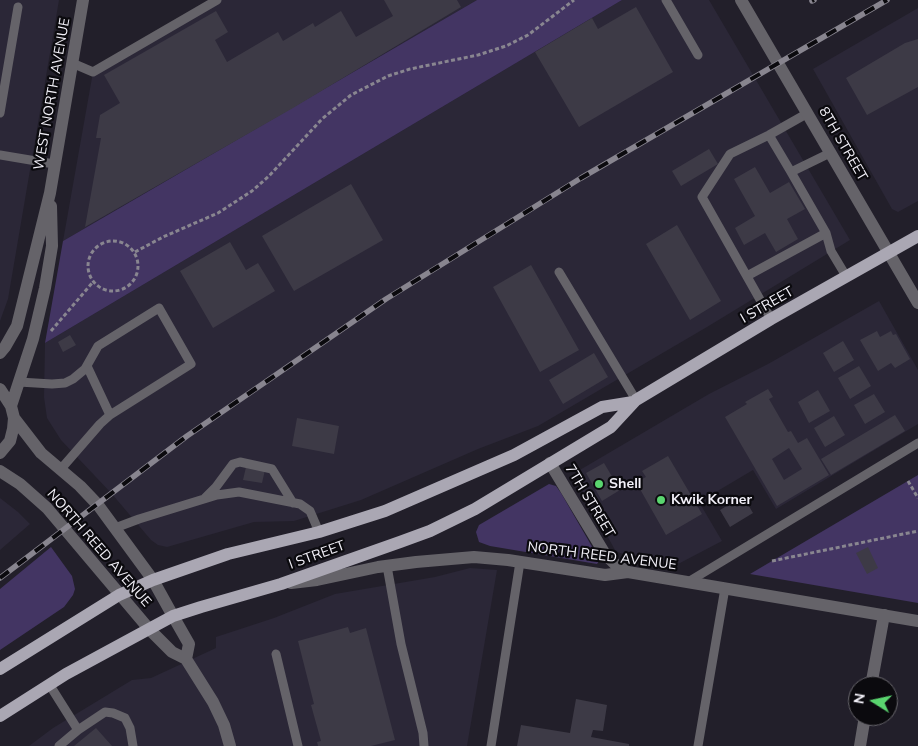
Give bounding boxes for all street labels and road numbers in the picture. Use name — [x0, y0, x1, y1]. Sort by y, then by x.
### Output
street label: WEST NORTH AVENUE — [30, 17, 74, 171]
street label: 8TH STREET — [815, 104, 871, 184]
street label: I STREET — [737, 283, 797, 327]
street label: 7TH STREET — [562, 461, 618, 541]
street label: NORTH REED AVENUE — [43, 486, 155, 610]
street label: I STREET — [287, 537, 347, 573]
street label: NORTH REED AVENUE — [526, 539, 678, 573]

